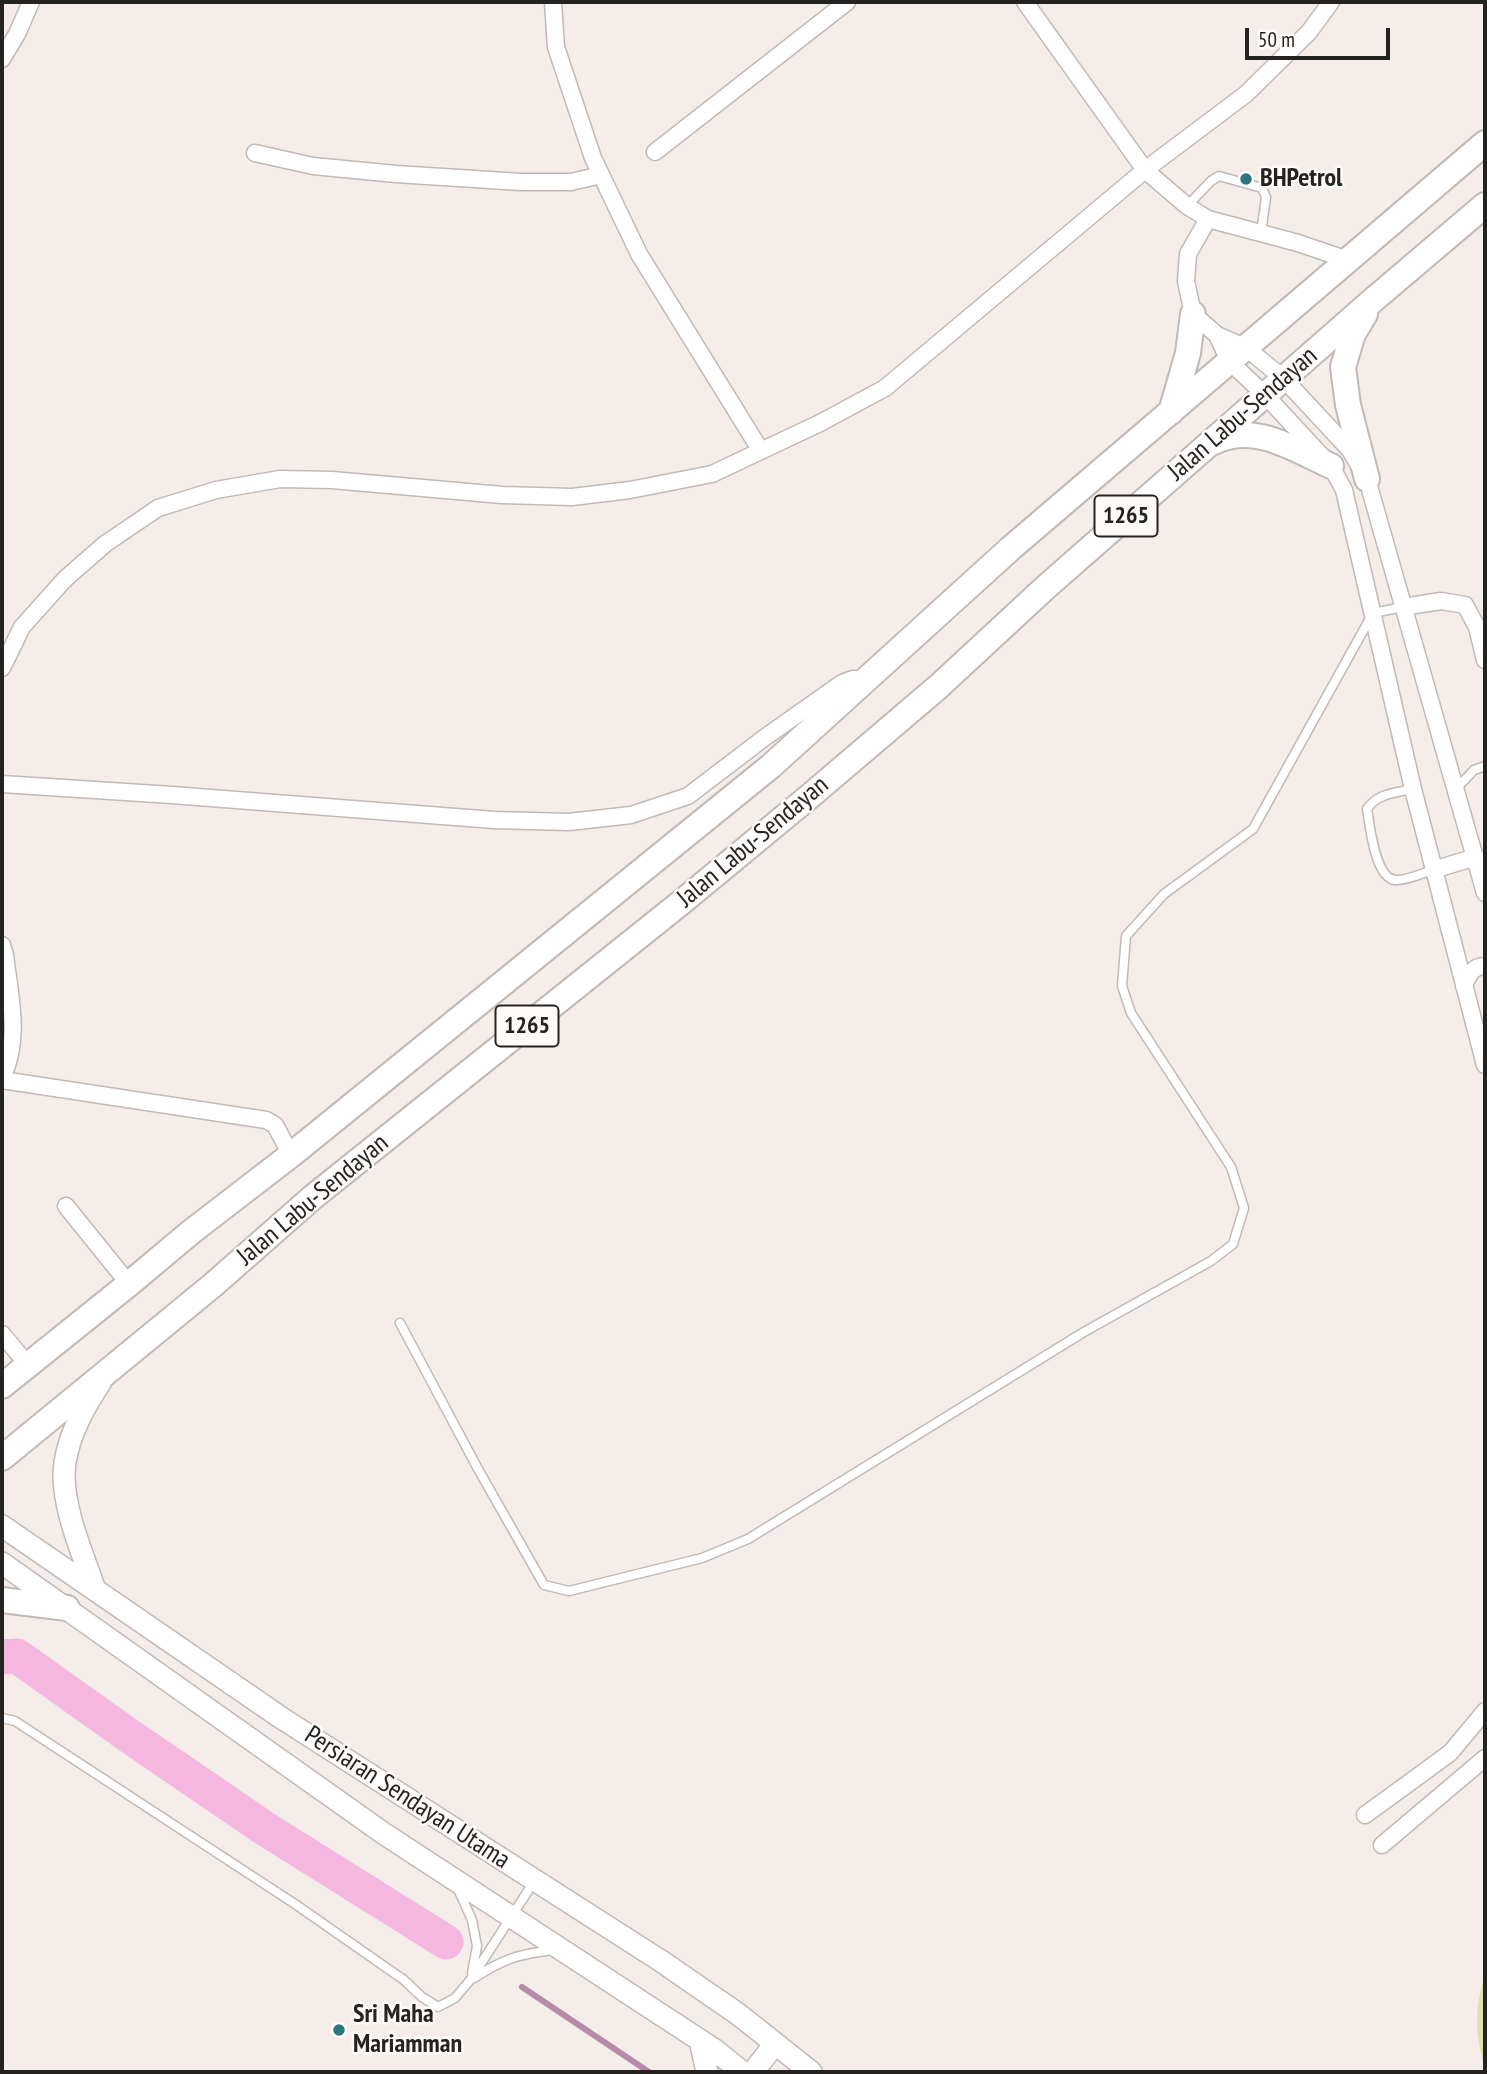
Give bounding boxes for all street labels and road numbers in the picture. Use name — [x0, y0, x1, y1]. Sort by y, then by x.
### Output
street label: Jalan Labu-Sendayan — [1162, 341, 1324, 487]
road number: 1265 — [1094, 495, 1158, 536]
street label: Jalan Labu-Sendayan — [671, 770, 835, 914]
road number: 1265 — [496, 1006, 558, 1046]
street label: Jalan Labu-Sendayan — [231, 1128, 395, 1272]
street label: Persiaran Sendayan Utama — [298, 1720, 516, 1876]

